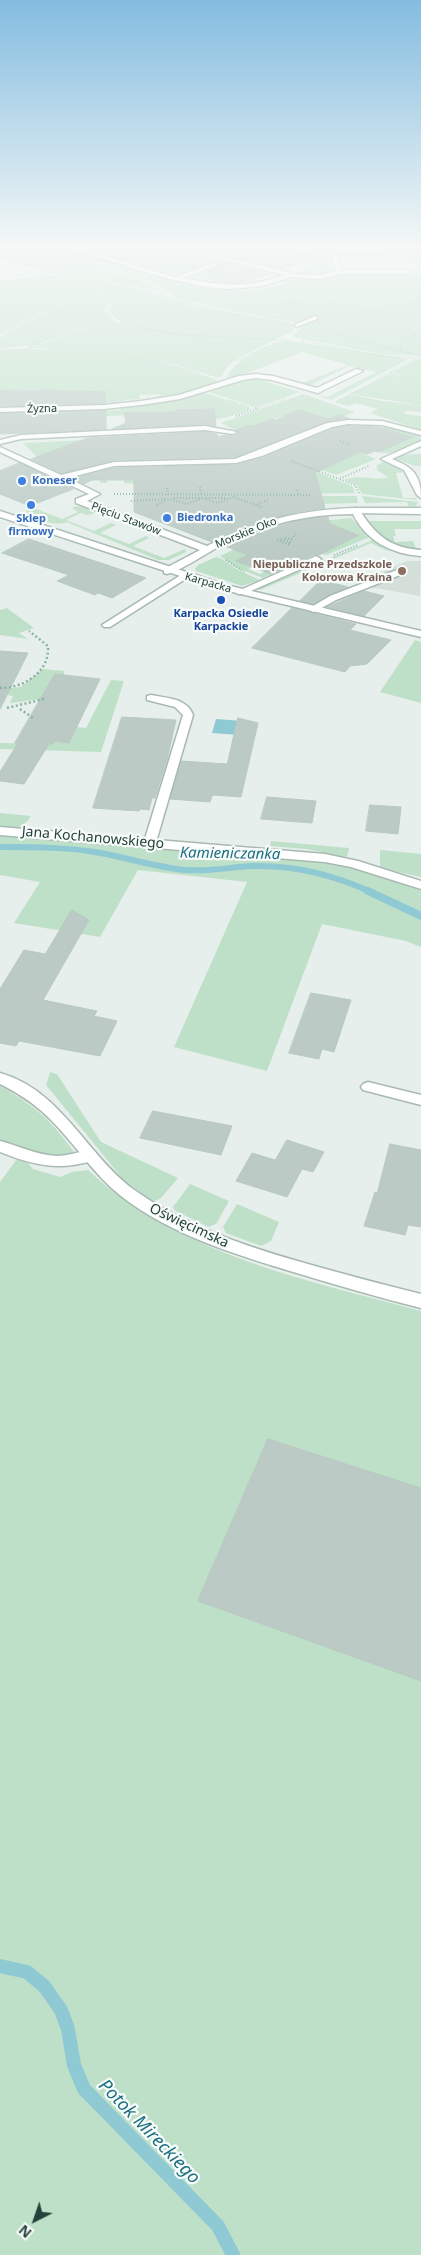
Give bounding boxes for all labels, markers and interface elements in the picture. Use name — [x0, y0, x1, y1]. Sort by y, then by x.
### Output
street label: Żyzna — [27, 402, 57, 416]
place label: Koneser — [32, 474, 77, 488]
marker: Koneser — [16, 475, 28, 487]
marker: Sklep firmowy — [25, 499, 37, 511]
street label: Pięciu Stawów — [89, 500, 163, 538]
place label: Biedronka — [177, 511, 233, 525]
place label: Sklep firmowy — [8, 512, 54, 538]
marker: Biedronka — [161, 512, 173, 524]
street label: Morskie Oko — [213, 515, 279, 551]
place label: Niepubliczne Przedszkole Kolorowa Kraina — [253, 558, 392, 584]
marker: Niepubliczne Przedszkole Kolorowa Kraina — [396, 565, 408, 577]
street label: Karpacka — [183, 570, 233, 596]
marker: Karpacka Osiedle Karpackie — [215, 594, 227, 606]
place label: Karpacka Osiedle Karpackie — [173, 607, 269, 633]
street label: Jana Kochanowskiego — [21, 823, 165, 853]
water label: Kamieniczanka — [180, 844, 280, 864]
street label: Oświęcimska — [147, 1200, 231, 1252]
water label: Potok Mireckiego — [94, 2075, 204, 2189]
north arrow — [10, 2195, 60, 2245]
text: N — [14, 2221, 35, 2243]

